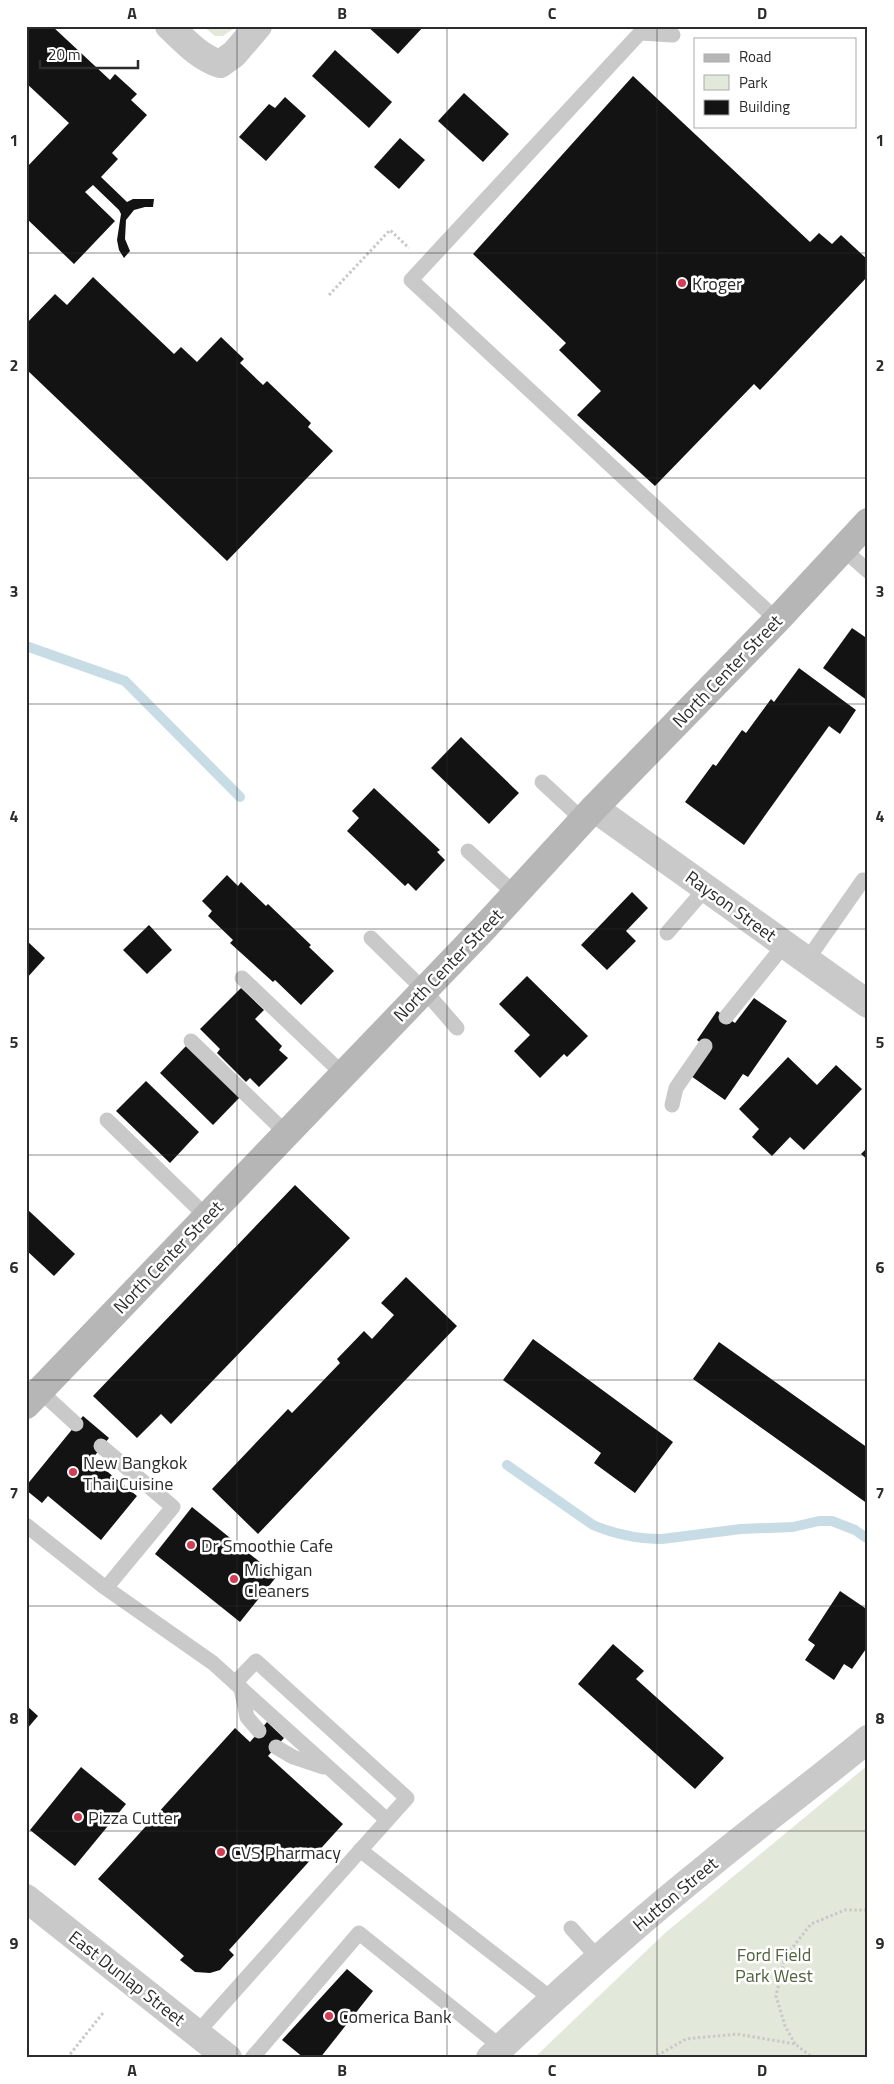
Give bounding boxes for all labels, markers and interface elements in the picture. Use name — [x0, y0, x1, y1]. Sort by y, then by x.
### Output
text: A — [127, 1, 137, 25]
text: B — [337, 1, 347, 25]
text: C — [548, 1, 557, 25]
text: D — [757, 1, 767, 25]
scale bar — [40, 38, 138, 70]
legend — [694, 38, 856, 128]
text: 20 m — [48, 43, 81, 66]
text: Road — [739, 45, 771, 68]
text: Park — [739, 71, 768, 94]
text: Building — [739, 95, 790, 118]
text: 1 — [10, 128, 18, 152]
text: 1 — [876, 128, 884, 152]
place label: Kroger — [692, 270, 742, 297]
marker: Kroger — [676, 277, 688, 289]
text: 2 — [10, 353, 18, 377]
text: 2 — [876, 353, 884, 377]
text: 3 — [10, 579, 18, 603]
text: 3 — [876, 579, 884, 603]
street label: North Center Street — [666, 608, 789, 734]
text: 4 — [10, 804, 19, 828]
text: 4 — [876, 804, 885, 828]
street label: Rayson Street — [680, 864, 783, 949]
street label: North Center Street — [387, 902, 510, 1028]
text: 5 — [10, 1030, 19, 1054]
text: 5 — [876, 1030, 885, 1054]
street label: North Center Street — [107, 1194, 230, 1320]
text: 6 — [10, 1255, 19, 1279]
text: 6 — [876, 1255, 885, 1279]
place label: New Bangkok Thai Cuisine — [83, 1449, 188, 1497]
marker: New Bangkok Thai Cuisine — [67, 1466, 79, 1478]
text: 7 — [10, 1481, 18, 1505]
text: 7 — [876, 1481, 884, 1505]
place label: Dr Smoothie Cafe — [201, 1532, 333, 1559]
marker: Dr Smoothie Cafe — [185, 1539, 197, 1551]
place label: Michigan Cleaners — [244, 1556, 312, 1604]
marker: Michigan Cleaners — [228, 1573, 240, 1585]
text: 8 — [10, 1706, 19, 1730]
text: 8 — [876, 1706, 885, 1730]
place label: Pizza Cutter — [88, 1804, 179, 1831]
marker: Pizza Cutter — [72, 1811, 84, 1823]
place label: CVS Pharmacy — [231, 1839, 341, 1866]
marker: CVS Pharmacy — [215, 1846, 227, 1858]
street label: Hutton Street — [627, 1850, 724, 1938]
street label: East Dunlap Street — [63, 1924, 192, 2033]
text: 9 — [10, 1931, 19, 1955]
text: 9 — [876, 1931, 885, 1955]
park label: Ford Field Park West — [735, 1941, 814, 1989]
place label: Comerica Bank — [339, 2003, 452, 2030]
marker: Comerica Bank — [323, 2010, 335, 2022]
text: A — [127, 2058, 137, 2082]
text: B — [337, 2058, 347, 2082]
text: C — [548, 2058, 557, 2082]
text: D — [757, 2058, 767, 2082]

